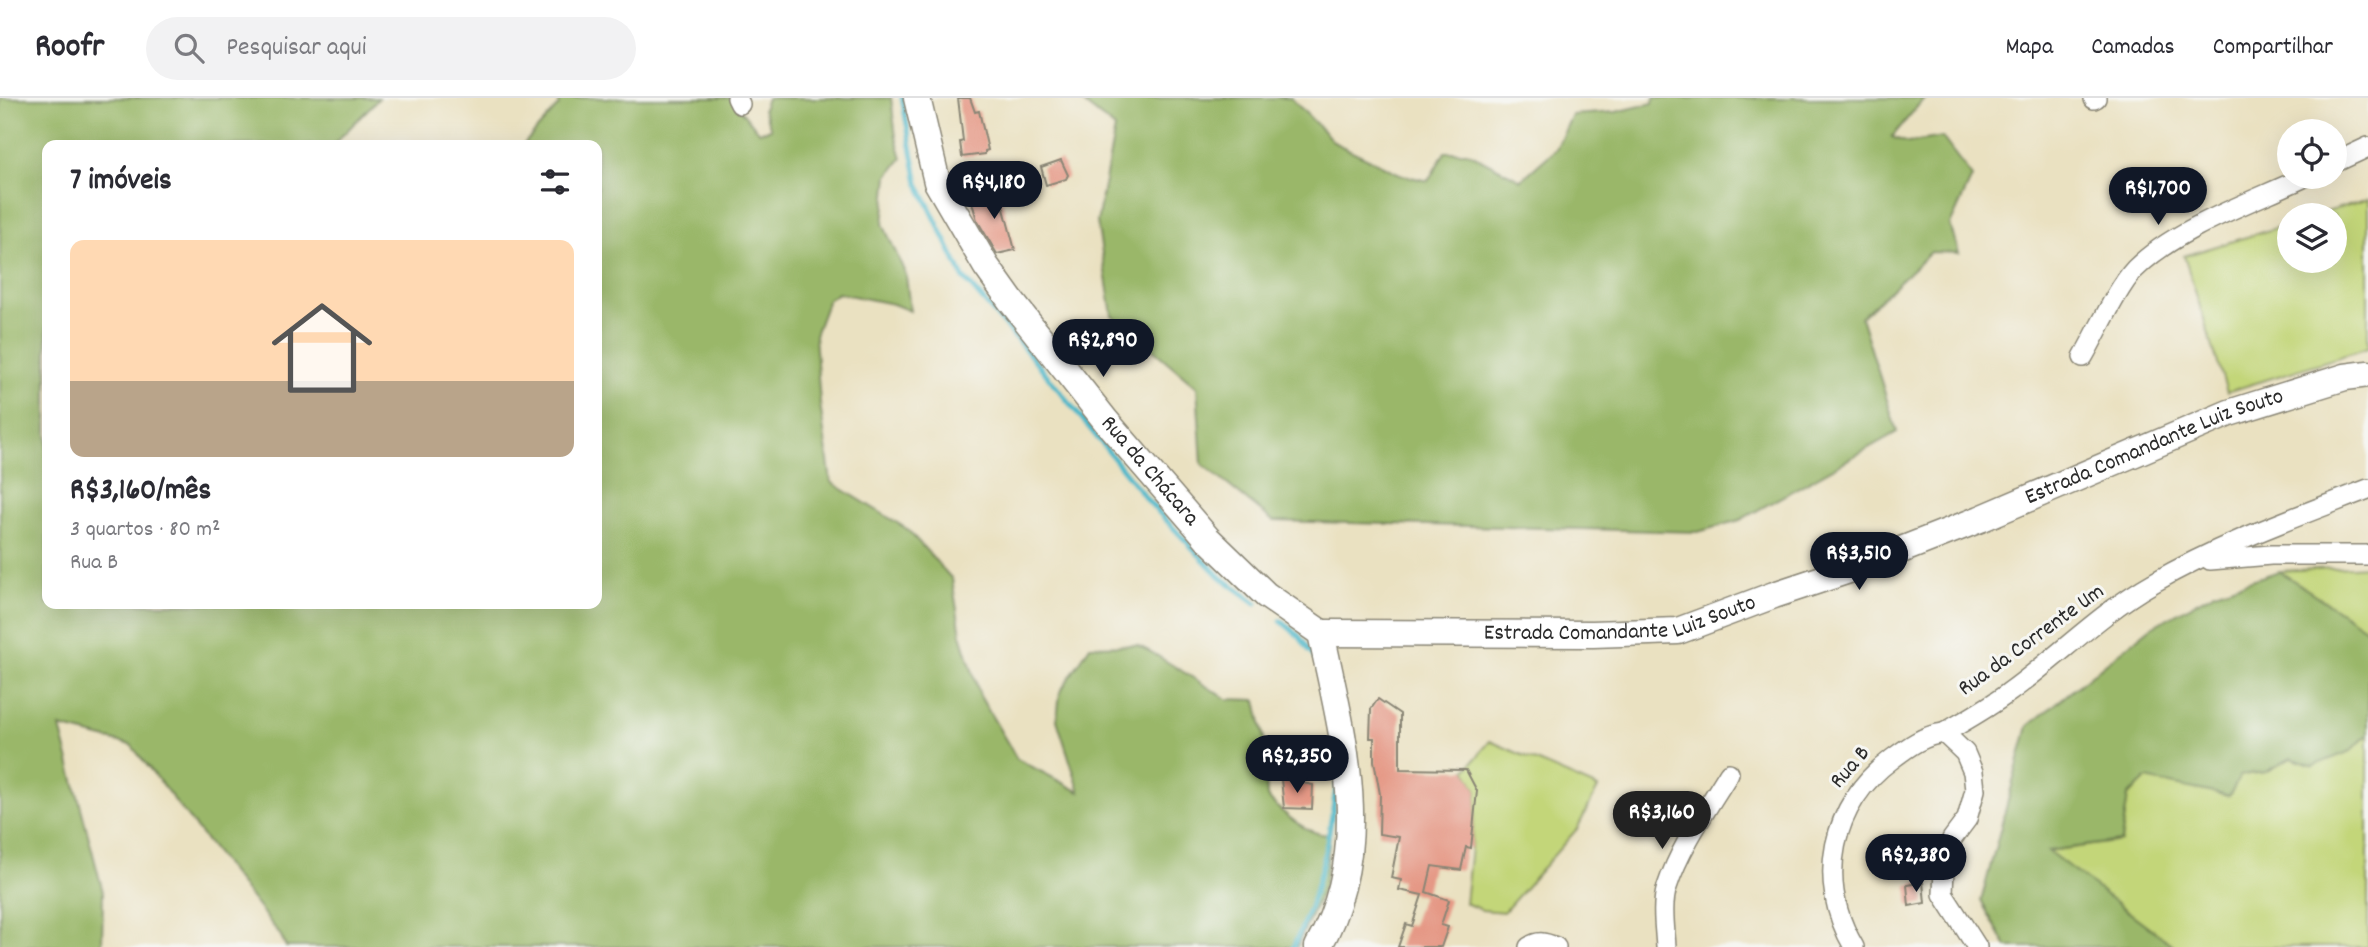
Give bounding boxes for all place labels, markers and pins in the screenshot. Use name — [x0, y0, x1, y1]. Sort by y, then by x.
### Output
pin: R$4,180 — [929, 162, 1059, 221]
pin: R$1,700 — [2093, 167, 2223, 227]
pin: R$2,890 — [1038, 320, 1168, 379]
pin: R$3,510 — [1794, 532, 1924, 592]
pin: R$2,350 — [1232, 736, 1362, 795]
pin: R$3,160 — [1597, 792, 1727, 851]
pin: R$2,380 — [1851, 834, 1981, 894]

